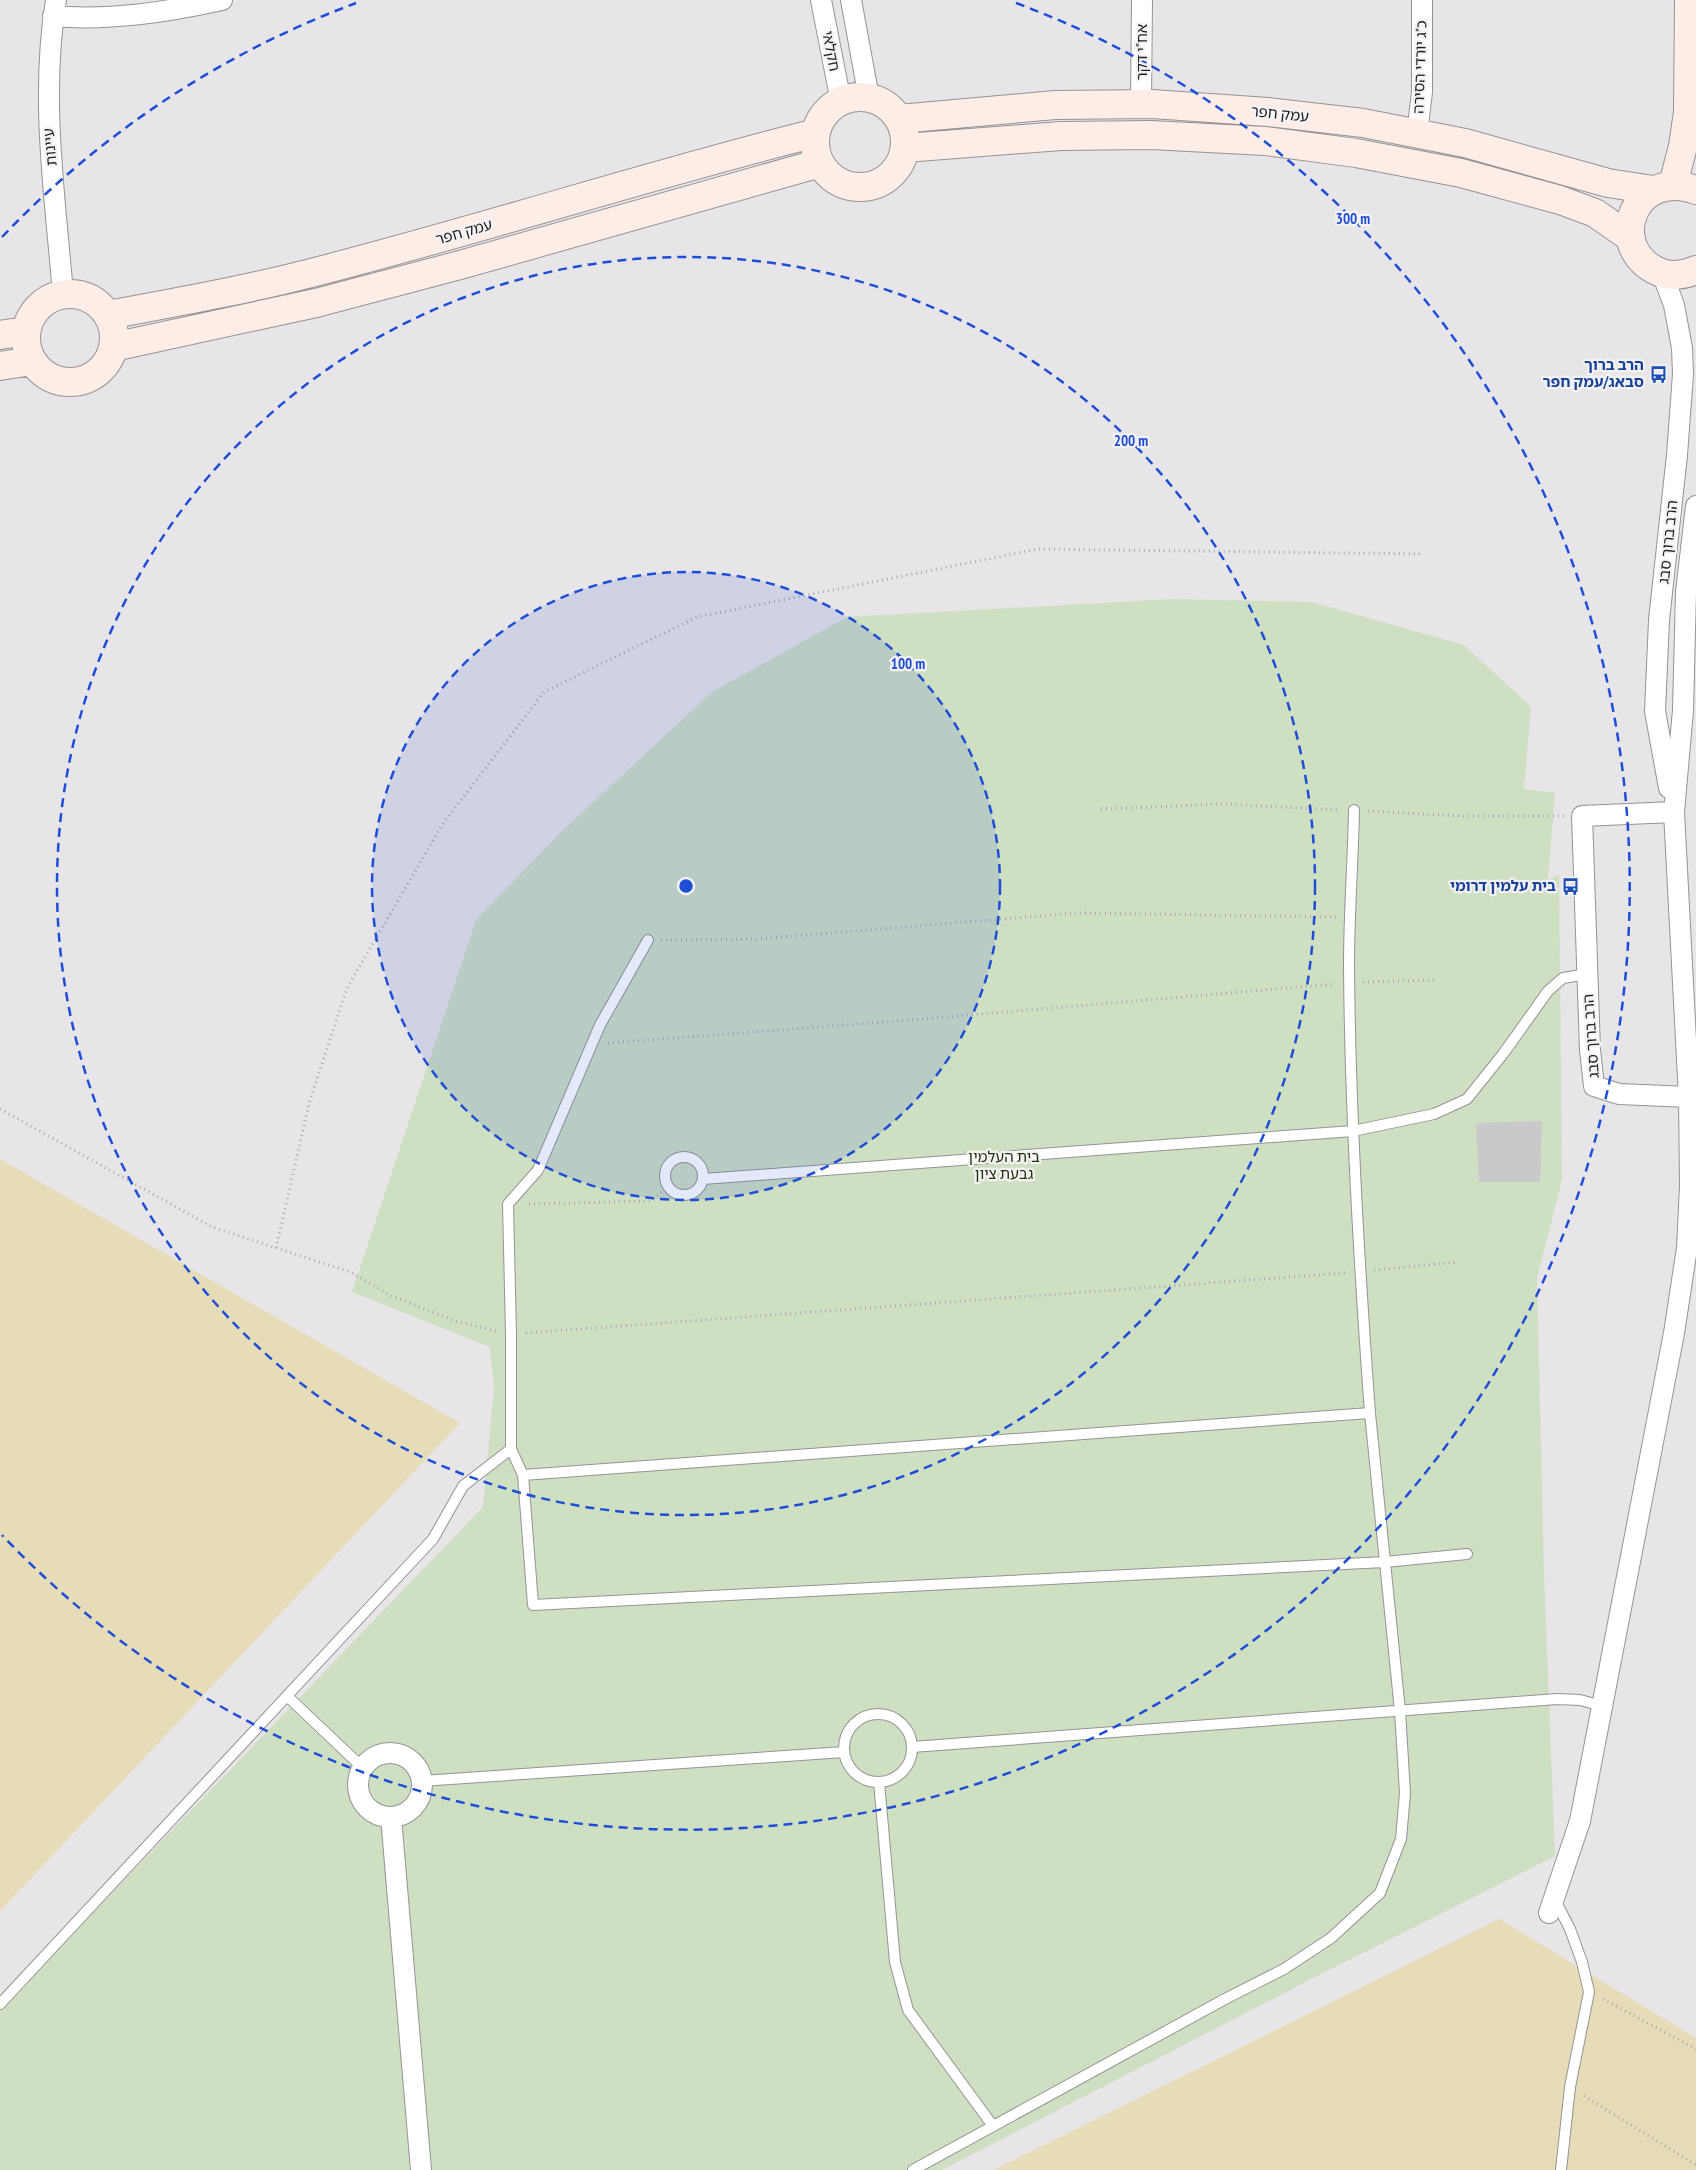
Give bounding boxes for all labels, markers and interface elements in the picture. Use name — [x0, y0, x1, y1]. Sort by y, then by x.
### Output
street label: כ"ג יורדי הסירה — [1408, 20, 1431, 114]
street label: אח"י דקר — [1132, 24, 1151, 80]
street label: חקלאי — [818, 29, 845, 73]
street label: עמק חפר — [1250, 101, 1310, 126]
street label: עיינות — [38, 127, 61, 167]
text: 300 m — [1336, 209, 1370, 228]
street label: עמק חפר — [433, 214, 495, 249]
place label: הרב ברוך סבאג/עמק חפר — [1543, 355, 1644, 391]
bus stop icon: הרב ברוך סבאג/עמק חפר — [1648, 364, 1668, 384]
text: 200 m — [1114, 431, 1148, 450]
street label: הרב ברוך סבג — [1654, 499, 1681, 585]
text: 100 m — [891, 654, 925, 673]
place label: בית עלמין דרומי — [1450, 876, 1556, 895]
bus stop icon: בית עלמין דרומי — [1560, 876, 1580, 896]
centre of rings — [677, 877, 695, 895]
street label: הרב ברוך סבג — [1578, 993, 1603, 1079]
park label: בית העלמין גבעת ציון — [968, 1147, 1040, 1183]

